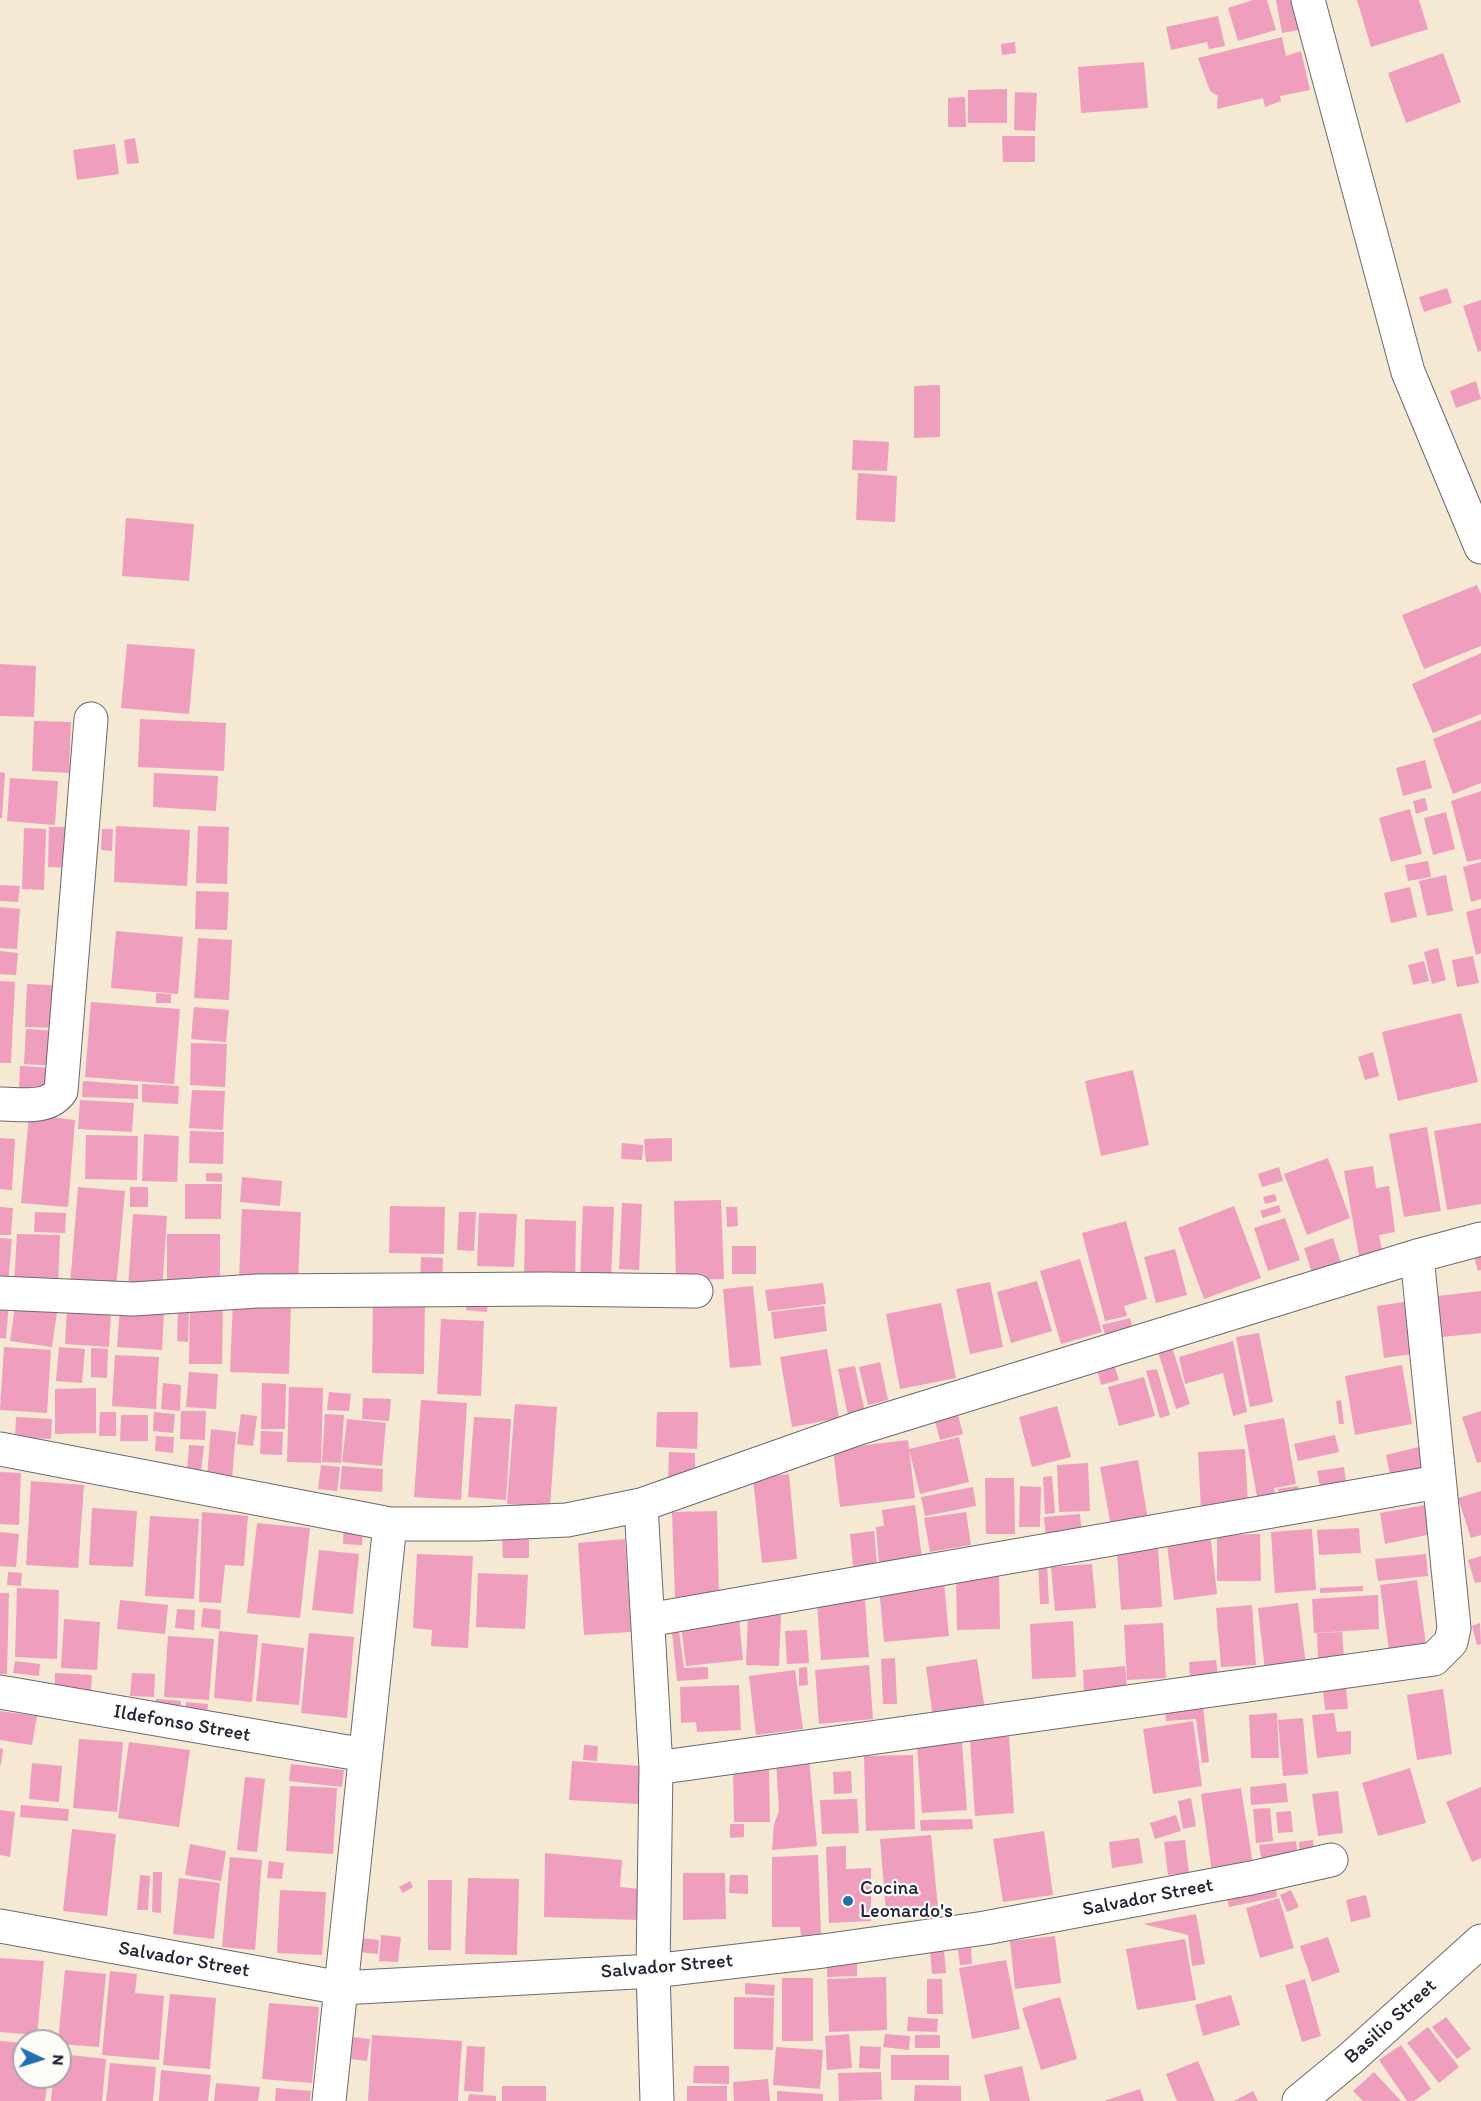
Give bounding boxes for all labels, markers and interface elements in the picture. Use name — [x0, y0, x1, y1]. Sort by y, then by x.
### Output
street label: Ildefonso Street — [112, 1700, 252, 1748]
street label: Salvador Street — [1081, 1874, 1215, 1922]
place label: Cocina Leonardo's — [860, 1877, 953, 1924]
marker: Cocina Leonardo's — [841, 1894, 855, 1908]
street label: Salvador Street — [117, 1937, 251, 1983]
street label: Salvador Street — [600, 1949, 734, 1985]
street label: Basilio Street — [1340, 1974, 1442, 2070]
north arrow — [12, 2029, 72, 2089]
text: N — [49, 2054, 68, 2066]

